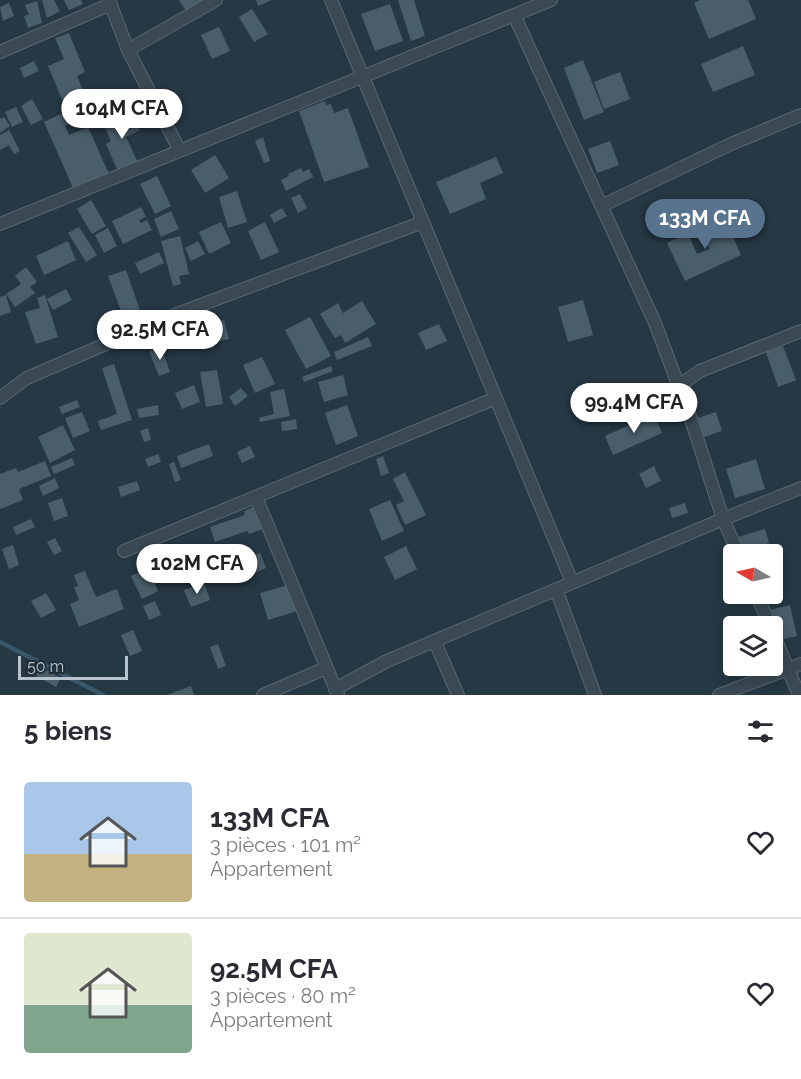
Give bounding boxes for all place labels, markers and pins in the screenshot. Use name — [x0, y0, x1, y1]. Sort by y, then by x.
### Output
pin: 104M CFA — [60, 89, 184, 140]
pin: 133M CFA — [643, 199, 767, 250]
pin: 92.5M CFA — [91, 310, 229, 361]
pin: 99.4M CFA — [565, 383, 703, 434]
pin: 102M CFA — [135, 544, 259, 595]

